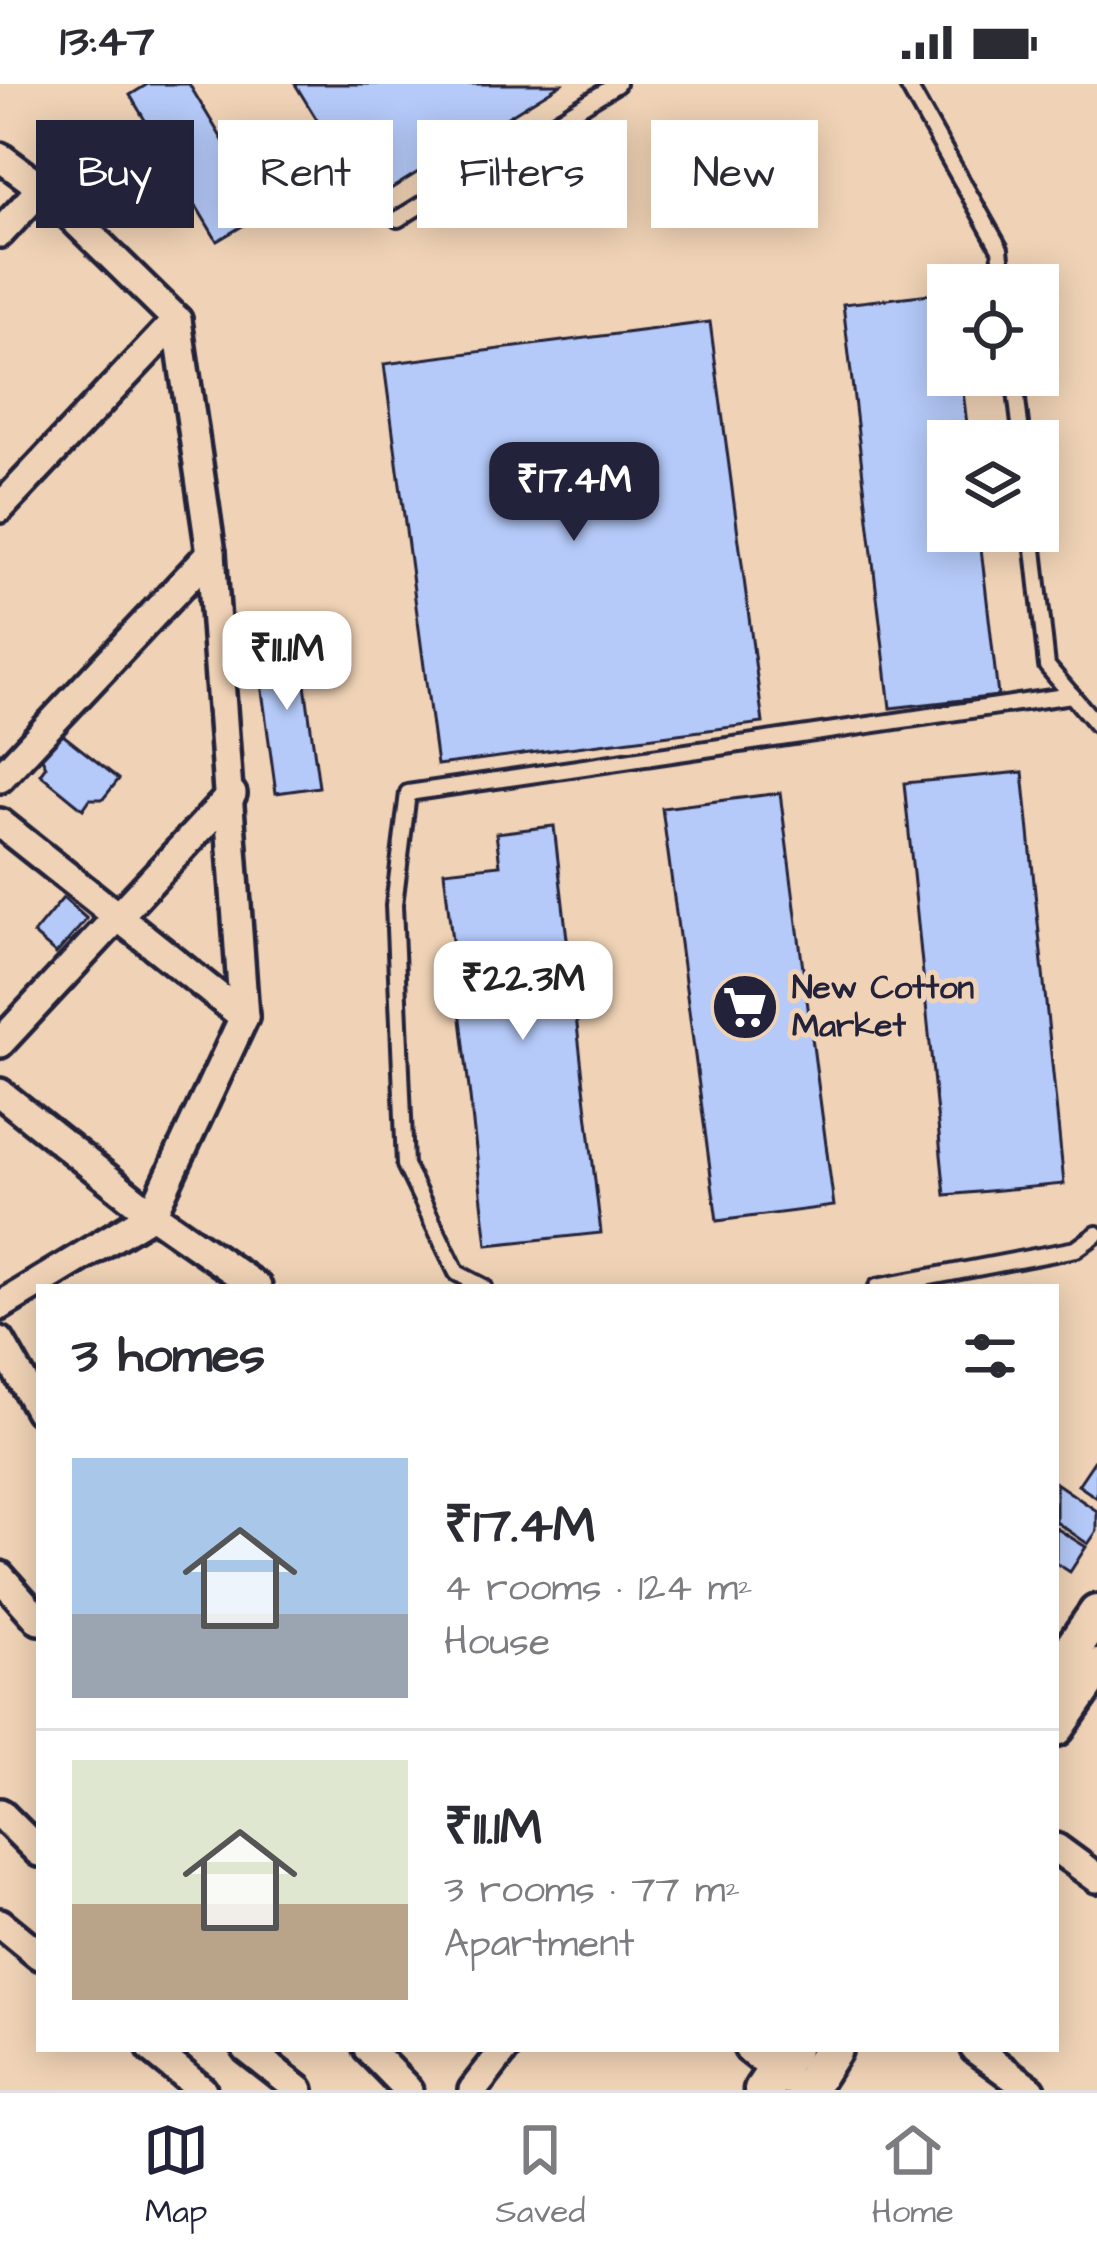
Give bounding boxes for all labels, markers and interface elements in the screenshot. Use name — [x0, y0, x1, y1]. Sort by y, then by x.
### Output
text: 13:47 — [60, 11, 154, 73]
chip: Buy — [36, 120, 194, 228]
chip: Rent — [218, 120, 393, 228]
chip: Filters — [417, 120, 627, 228]
chip: New — [651, 120, 818, 228]
map controls — [927, 264, 1059, 552]
button: locate — [927, 264, 1059, 396]
button: layers — [927, 420, 1059, 552]
pin: ₹17.4M — [476, 442, 672, 544]
text: ₹17.4M — [516, 454, 632, 508]
pin: ₹11.1M — [189, 611, 385, 713]
text: ₹11.1M — [249, 623, 325, 677]
pin: ₹22.3M — [425, 941, 621, 1043]
text: ₹22.3M — [461, 953, 585, 1007]
place label: New Cotton Market — [792, 965, 975, 1049]
supermarket icon: New Cotton Market — [710, 972, 780, 1042]
text: 3 homes — [72, 1321, 265, 1392]
icon: filters — [957, 1323, 1023, 1389]
text: ₹17.4M — [444, 1491, 595, 1562]
icon: home — [168, 1506, 312, 1650]
text: 4 rooms · 124 m² — [444, 1562, 753, 1616]
text: House — [444, 1616, 550, 1670]
text: ₹11.1M — [444, 1793, 542, 1864]
icon: home — [168, 1808, 312, 1952]
text: 3 rooms · 77 m² — [444, 1864, 740, 1918]
text: Apartment — [444, 1918, 635, 1972]
tab: Map — [143, 2117, 209, 2235]
tab: Saved — [495, 2117, 585, 2235]
tab: Home — [872, 2117, 954, 2235]

